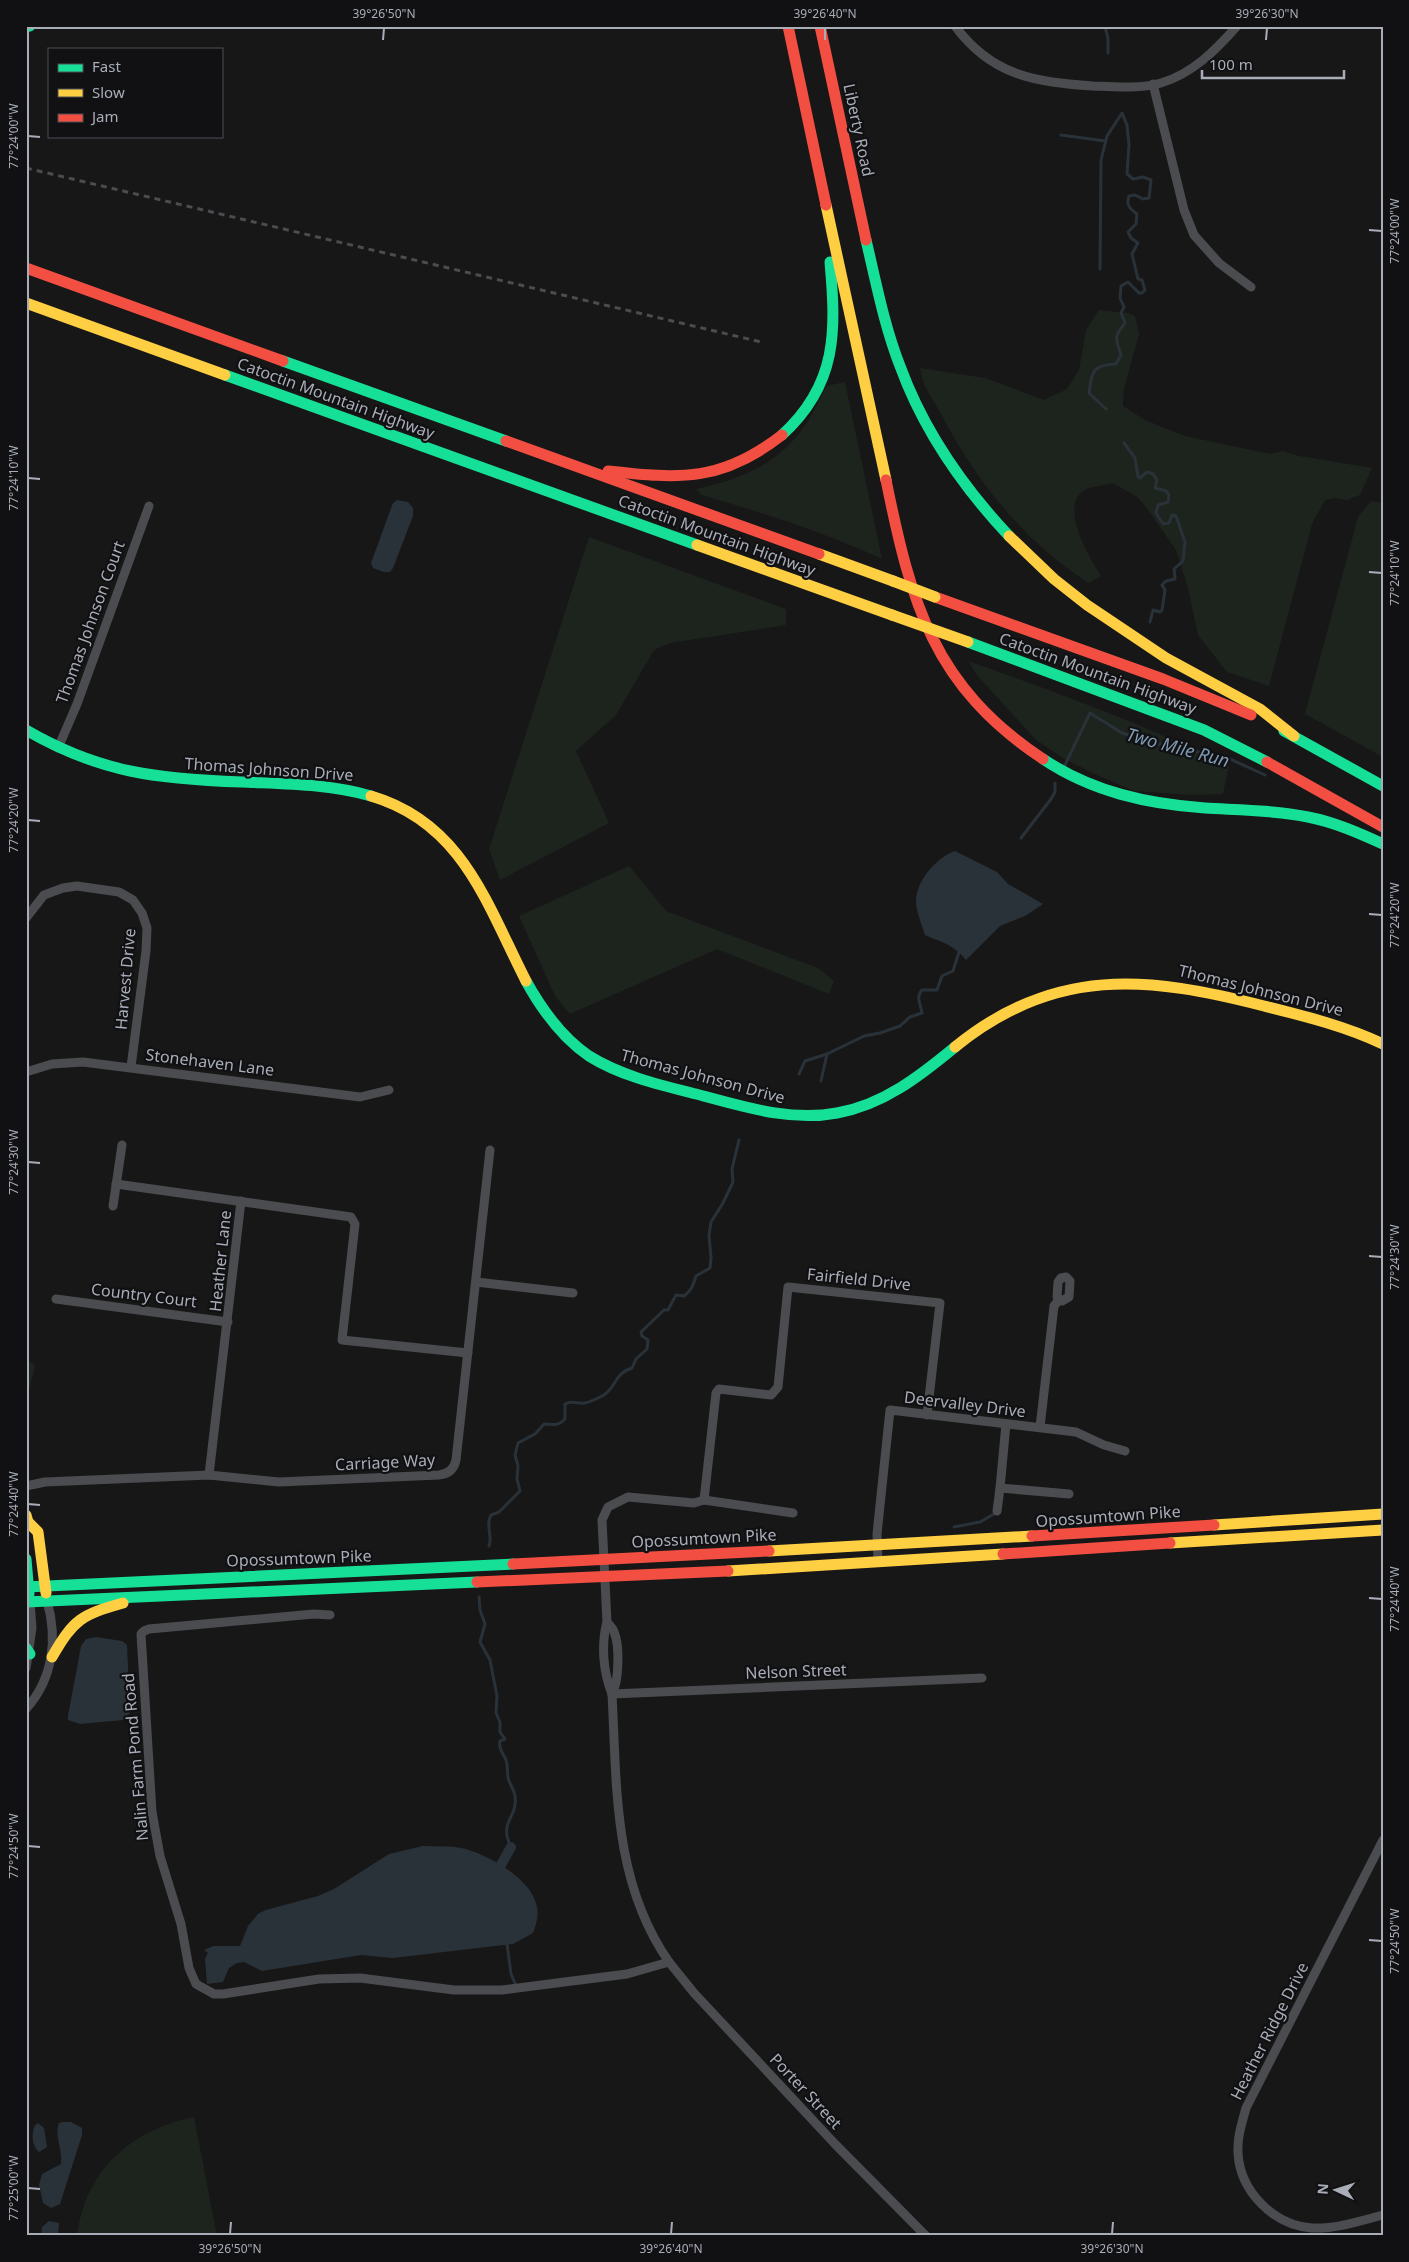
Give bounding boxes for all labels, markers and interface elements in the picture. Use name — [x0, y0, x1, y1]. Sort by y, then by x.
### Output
text: 39°26'50"N — [352, 5, 416, 22]
text: 39°26'40"N — [793, 5, 857, 22]
text: 39°26'30"N — [1235, 5, 1299, 22]
legend — [48, 48, 222, 138]
scale bar — [1202, 48, 1344, 80]
text: 100 m — [1209, 54, 1253, 74]
text: Fast — [92, 56, 121, 76]
street label: Liberty Road — [838, 81, 880, 179]
text: Slow — [92, 82, 125, 102]
text: 77°24'00"W — [5, 103, 22, 169]
text: Jam — [90, 106, 119, 126]
text: 77°24'00"W — [1386, 198, 1403, 264]
street label: Catoctin Mountain Highway — [234, 352, 439, 444]
text: 77°24'10"W — [5, 445, 22, 511]
street label: Catoctin Mountain Highway — [615, 489, 820, 581]
street label: Thomas Johnson Court — [50, 537, 130, 706]
text: 77°24'10"W — [1386, 540, 1403, 606]
street label: Catoctin Mountain Highway — [996, 627, 1201, 719]
water label: Two Mile Run — [1124, 722, 1232, 772]
street label: Thomas Johnson Drive — [184, 752, 354, 786]
text: 77°24'20"W — [5, 787, 22, 853]
text: 77°24'20"W — [1386, 882, 1403, 948]
street label: Harvest Drive — [110, 927, 140, 1031]
street label: Thomas Johnson Drive — [1176, 959, 1346, 1021]
street label: Stonehaven Lane — [144, 1043, 276, 1081]
street label: Thomas Johnson Drive — [619, 1044, 787, 1108]
text: 77°24'30"W — [5, 1129, 22, 1195]
street label: Heather Lane — [204, 1209, 236, 1313]
text: 77°24'30"W — [1386, 1224, 1403, 1290]
street label: Fairfield Drive — [806, 1263, 912, 1295]
street label: Country Court — [90, 1278, 198, 1312]
street label: Deervalley Drive — [903, 1386, 1027, 1422]
street label: Carriage Way — [334, 1448, 436, 1476]
text: 77°24'40"W — [5, 1471, 22, 1537]
street label: Opossumtown Pike — [1035, 1500, 1181, 1532]
street label: Opossumtown Pike — [631, 1523, 777, 1553]
street label: Opossumtown Pike — [226, 1544, 372, 1572]
text: 77°24'40"W — [1386, 1566, 1403, 1632]
street label: Nelson Street — [745, 1658, 847, 1684]
street label: Nalin Farm Pond Road — [117, 1672, 153, 1842]
text: 77°24'50"W — [5, 1813, 22, 1879]
text: 77°24'50"W — [1386, 1908, 1403, 1974]
street label: Heather Ridge Drive — [1225, 1958, 1313, 2104]
street label: Porter Street — [765, 2048, 847, 2134]
text: 77°25'00"W — [5, 2155, 22, 2221]
north arrow — [1312, 2164, 1362, 2214]
text: N — [1313, 2183, 1332, 2195]
text: 39°26'50"N — [198, 2240, 262, 2257]
text: 39°26'40"N — [639, 2240, 703, 2257]
text: 39°26'30"N — [1080, 2240, 1144, 2257]

